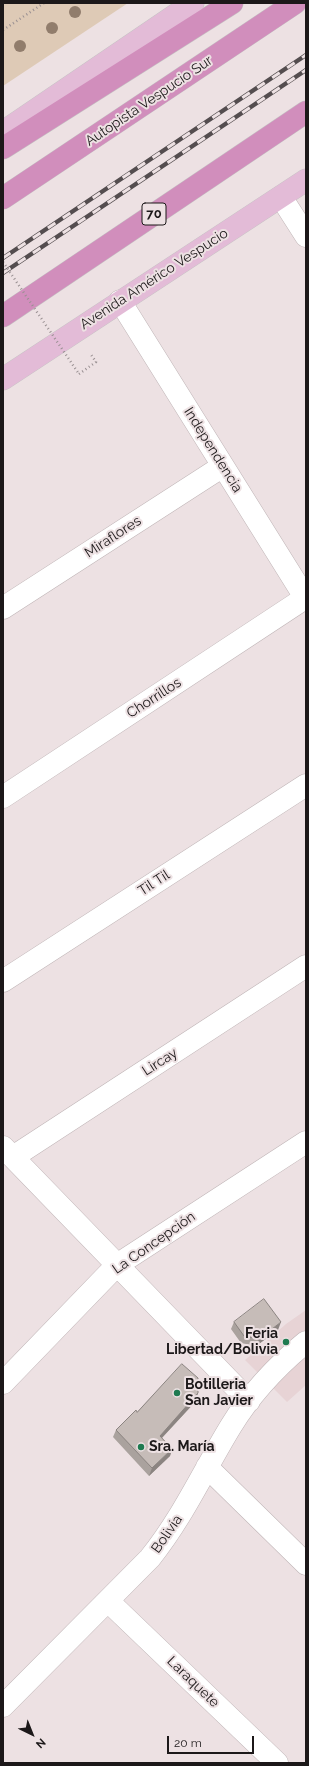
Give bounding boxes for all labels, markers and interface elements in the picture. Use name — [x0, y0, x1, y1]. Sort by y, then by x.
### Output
street label: Autopista Vespucio Sur — [82, 52, 216, 150]
road number: 70 — [142, 203, 166, 225]
street label: Avenida Américo Vespucio — [77, 225, 231, 333]
street label: Independencia — [180, 404, 246, 496]
street label: Miraflores — [82, 513, 144, 561]
street label: Chorrillos — [124, 674, 184, 722]
street label: Til Til — [135, 867, 173, 899]
street label: Lircay — [139, 1044, 181, 1080]
street label: La Concepción — [109, 1208, 199, 1278]
place label: Feria Libertad/Bolivia — [166, 1326, 278, 1358]
marker: Feria Libertad/Bolivia — [281, 1337, 291, 1347]
place label: Botilleria San Javier — [185, 1377, 253, 1410]
marker: Botilleria San Javier — [172, 1388, 182, 1398]
place label: Sra. María — [149, 1439, 215, 1455]
marker: Sra. María — [136, 1442, 146, 1452]
street label: Bolivia — [148, 1512, 186, 1556]
street label: Laraquete — [163, 1653, 223, 1711]
north arrow — [12, 1714, 52, 1754]
scale bar — [169, 1728, 256, 1754]
text: N — [33, 1736, 48, 1751]
text: 20 m — [174, 1736, 202, 1750]

